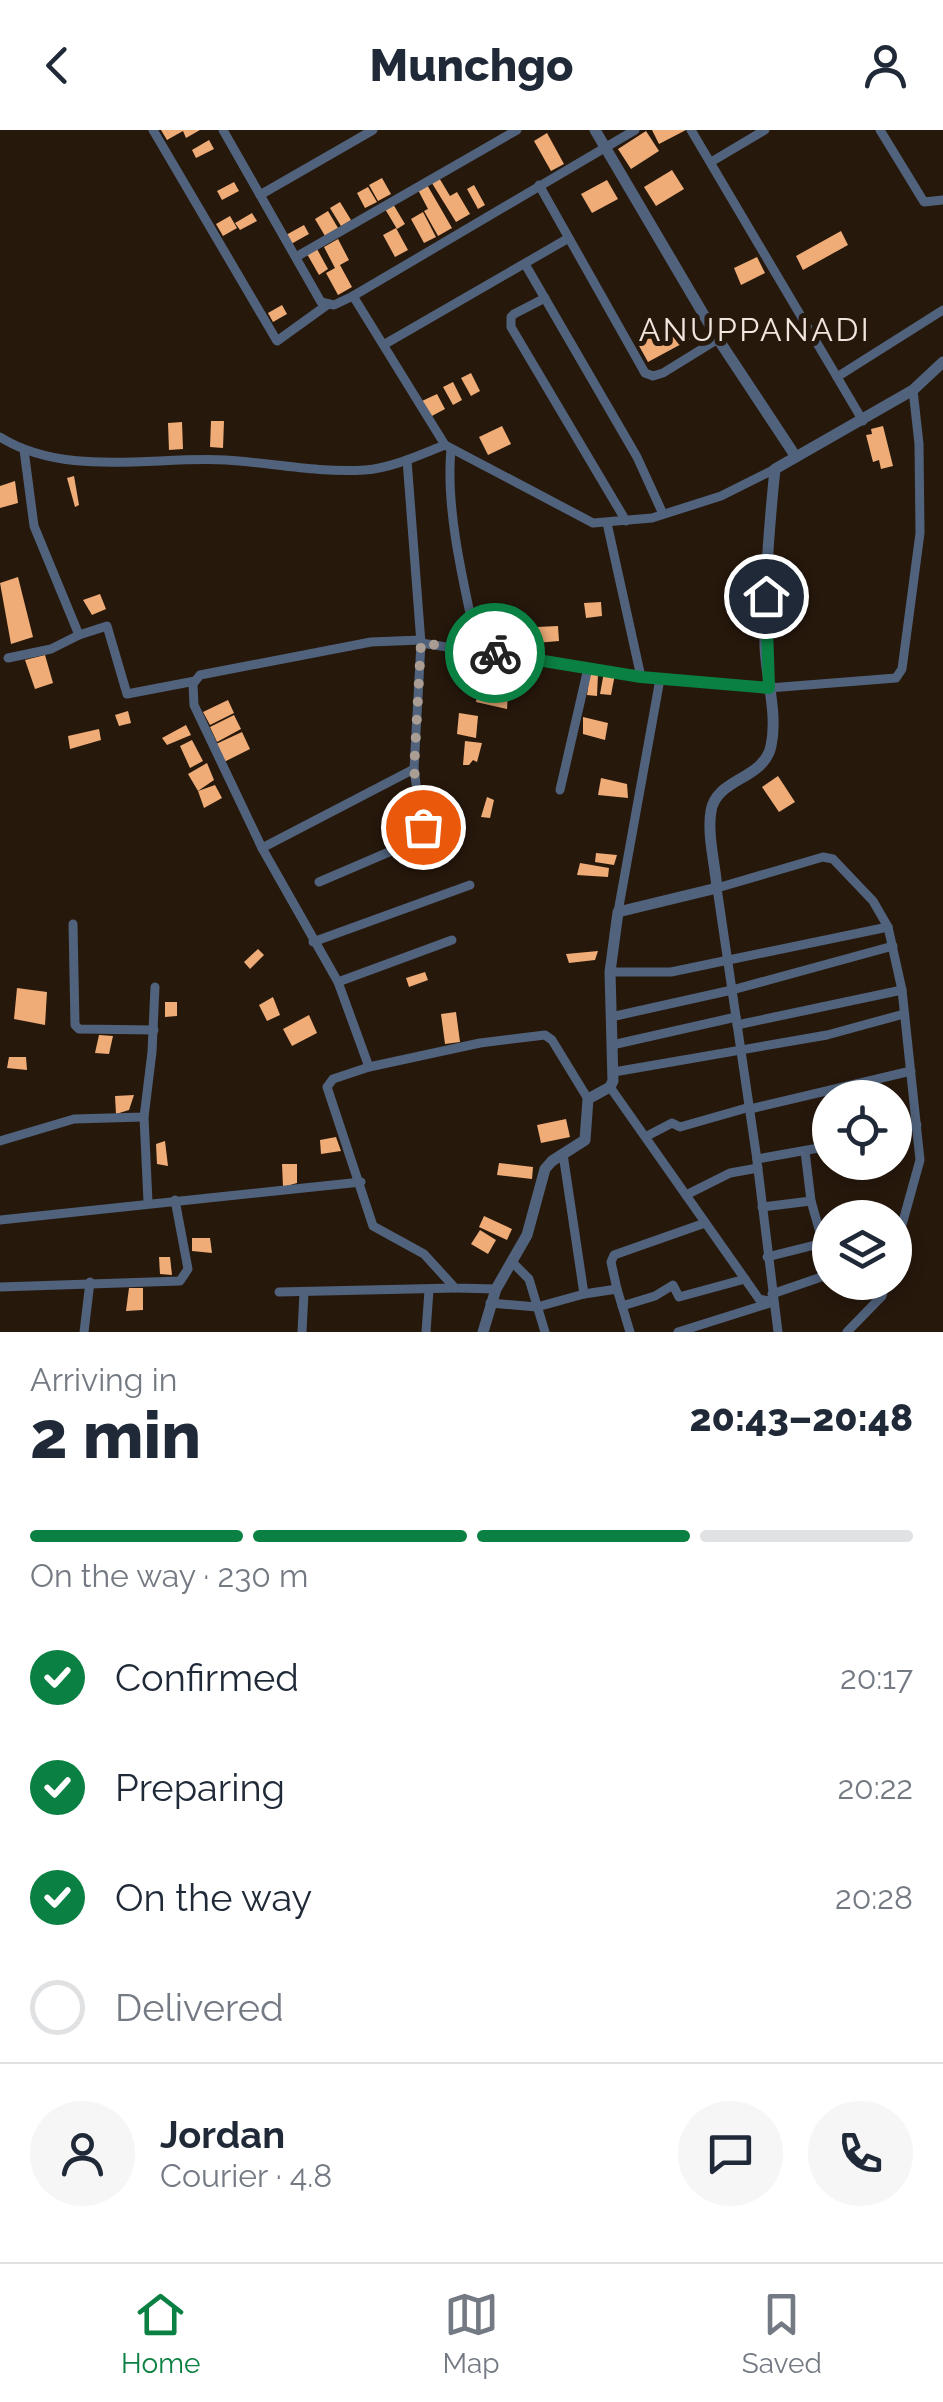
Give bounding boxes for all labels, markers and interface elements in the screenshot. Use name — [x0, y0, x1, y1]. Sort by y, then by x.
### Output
icon: back — [30, 38, 85, 93]
icon: person — [858, 38, 913, 93]
text: Munchgo — [370, 39, 573, 92]
district label: ANUPPANADI — [639, 311, 871, 348]
pin — [724, 554, 809, 639]
icon: home — [739, 569, 794, 624]
courier — [445, 603, 545, 703]
icon: bike — [468, 626, 523, 681]
pin — [381, 785, 466, 870]
icon: bag — [396, 800, 451, 855]
map controls — [812, 1080, 912, 1300]
button: locate — [812, 1080, 912, 1180]
button: layers — [812, 1200, 912, 1300]
text: Arriving in — [30, 1361, 177, 1398]
text: 20:43–20:48 — [689, 1395, 913, 1440]
text: 2 min — [30, 1397, 201, 1473]
text: On the way · 230 m — [30, 1557, 308, 1594]
icon: check — [30, 1650, 85, 1705]
text: Confirmed — [115, 1655, 299, 1700]
text: 20:17 — [840, 1659, 913, 1696]
icon: check — [30, 1760, 85, 1815]
text: Preparing — [115, 1765, 285, 1810]
text: 20:22 — [837, 1769, 913, 1806]
icon: check — [30, 1870, 85, 1925]
text: On the way — [115, 1875, 312, 1920]
text: 20:28 — [835, 1879, 913, 1916]
text: Delivered — [115, 1985, 284, 2030]
button: person — [30, 2101, 135, 2206]
button: chat — [678, 2101, 783, 2206]
button: phone — [808, 2101, 913, 2206]
text: Jordan — [160, 2112, 285, 2157]
text: Courier · 4.8 — [160, 2157, 332, 2194]
tab: Home — [121, 2287, 200, 2380]
tab: Map — [443, 2287, 500, 2380]
tab: Saved — [742, 2287, 822, 2380]

